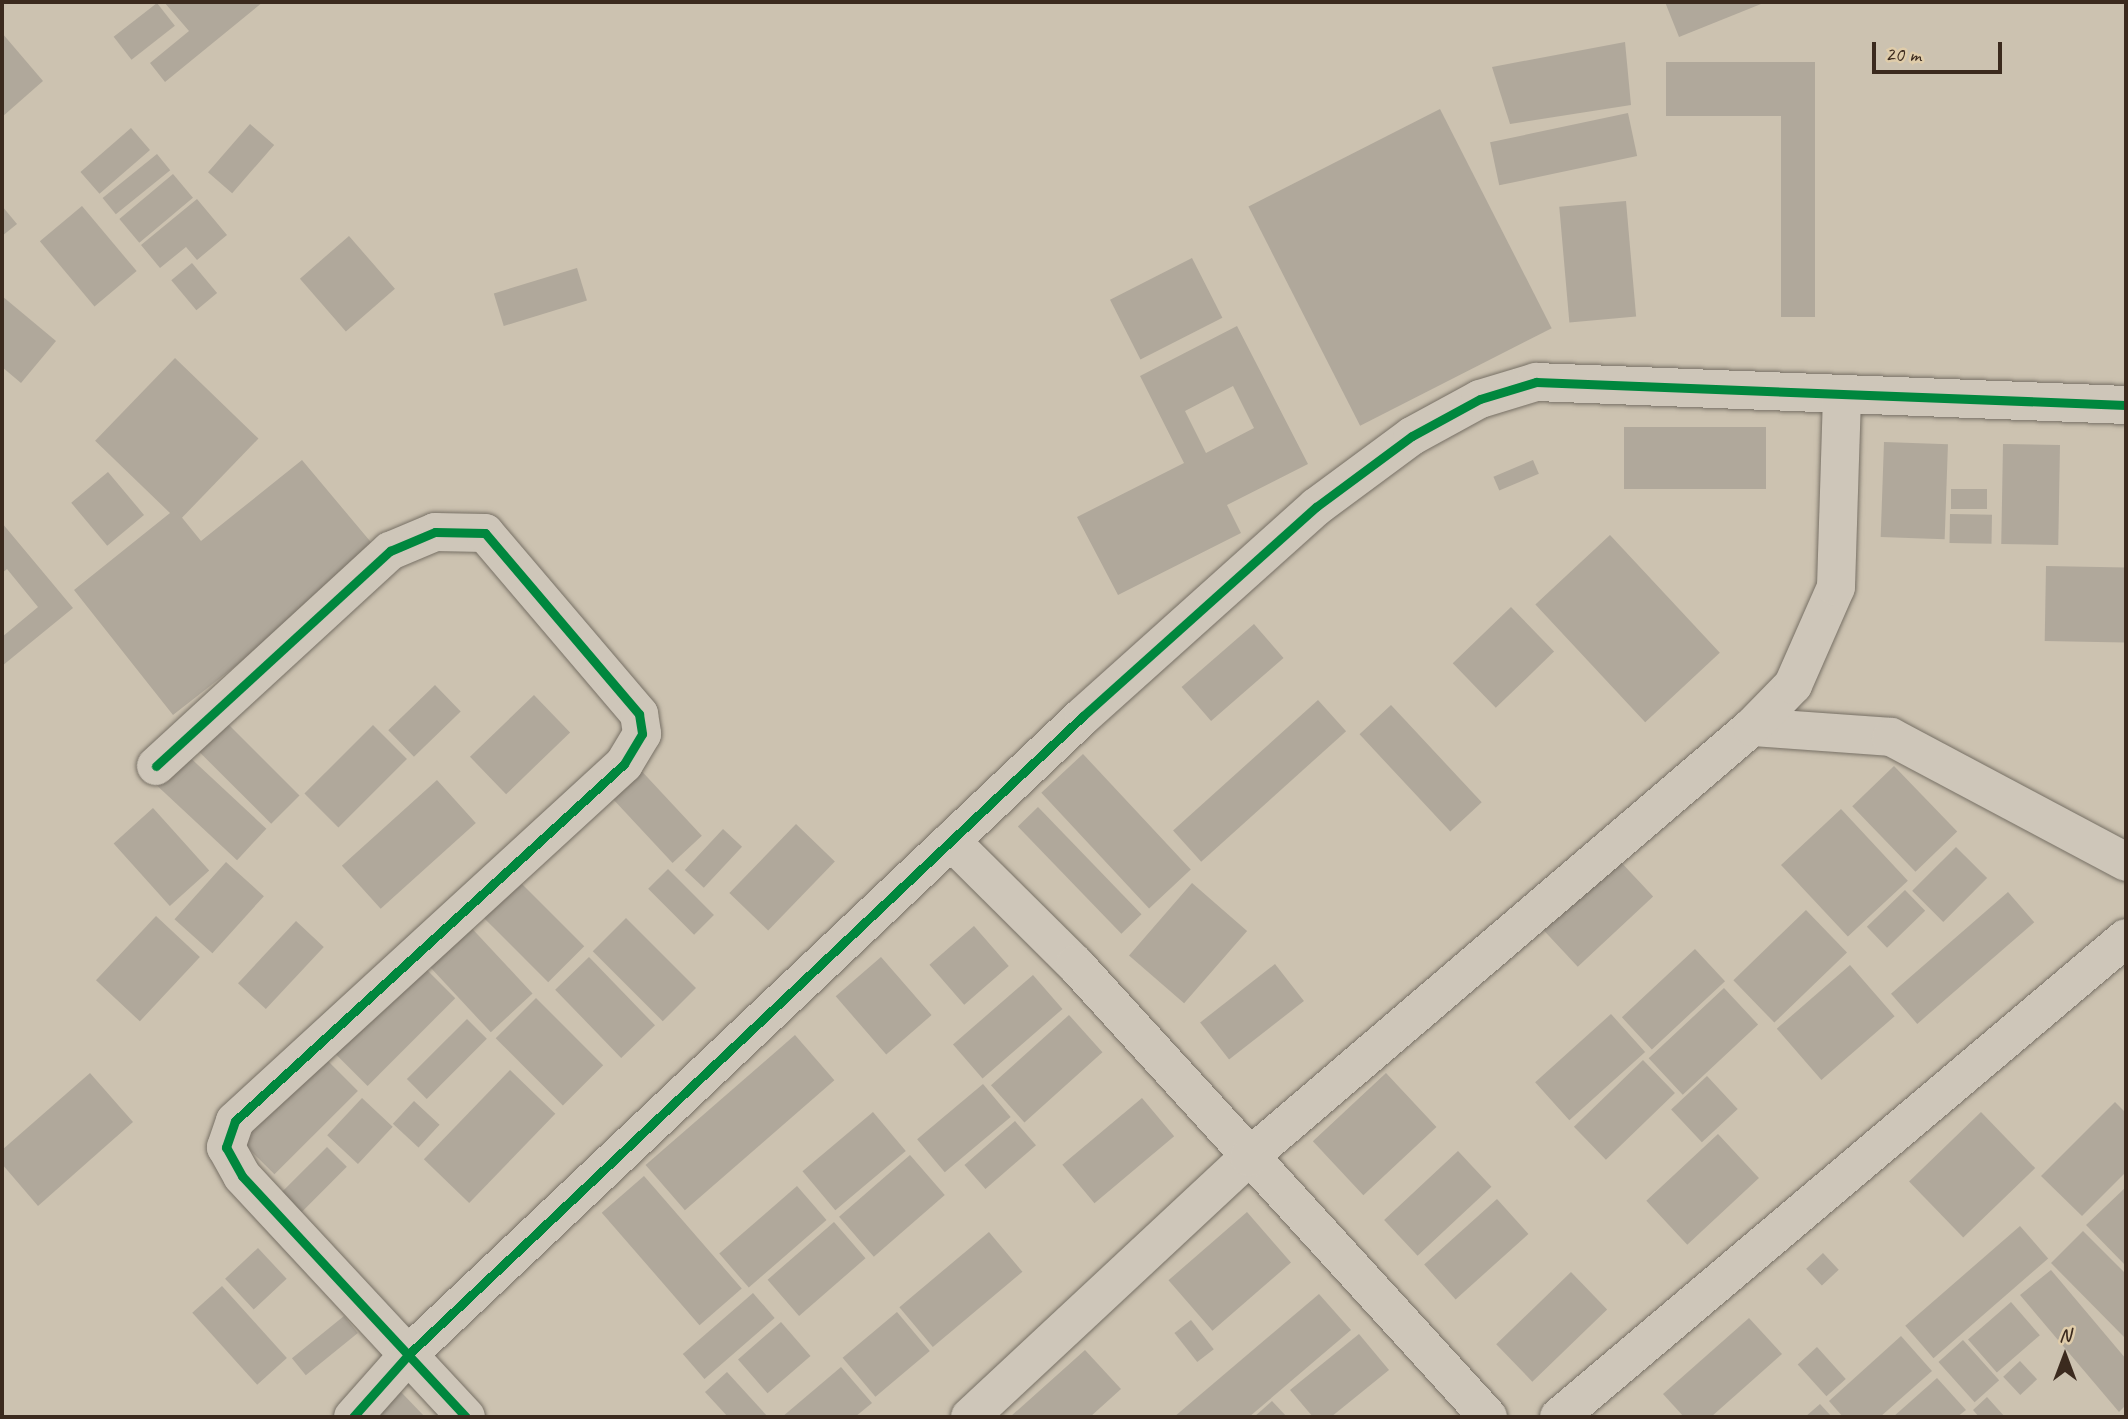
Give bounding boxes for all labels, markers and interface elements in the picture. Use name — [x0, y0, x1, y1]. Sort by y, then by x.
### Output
scale bar — [1876, 28, 2006, 72]
text: 20 m — [1885, 41, 1921, 67]
north arrow — [2030, 1321, 2100, 1391]
text: N — [2059, 1323, 2071, 1347]

